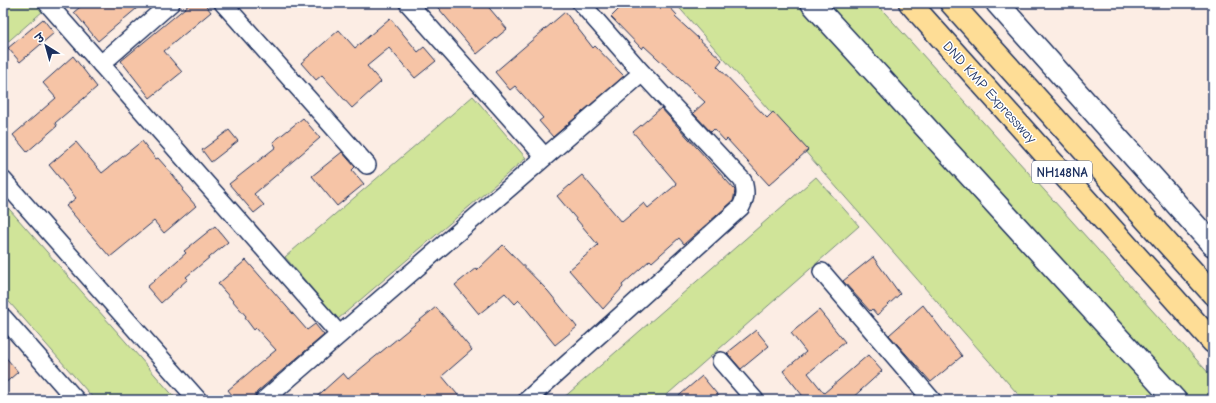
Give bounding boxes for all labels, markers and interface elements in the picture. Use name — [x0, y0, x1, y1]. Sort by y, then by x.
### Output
north arrow — [26, 26, 66, 66]
text: उ — [33, 30, 48, 46]
street label: DND KMP Expressway — [939, 38, 1040, 147]
road number: NH148NA — [1032, 161, 1092, 183]

